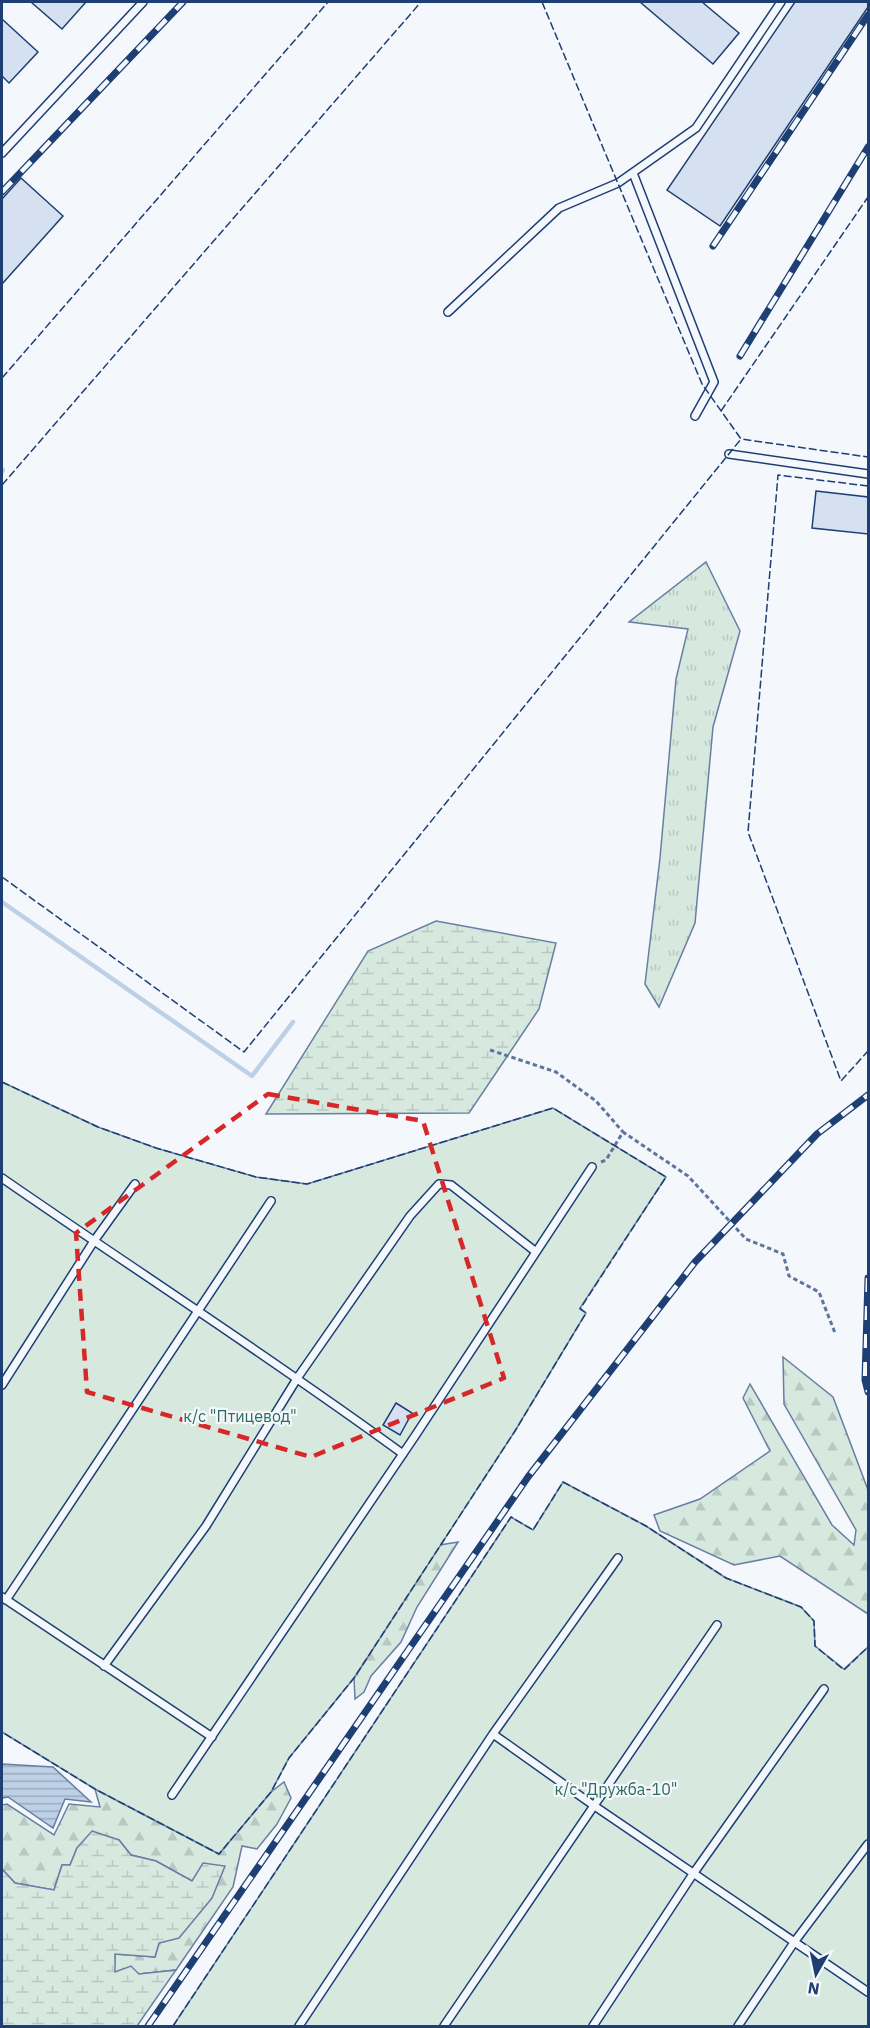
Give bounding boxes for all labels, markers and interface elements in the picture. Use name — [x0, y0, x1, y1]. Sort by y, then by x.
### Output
park label: к/с "Птицевод" — [183, 1406, 297, 1426]
park label: к/с "Дружба-10" — [555, 1779, 678, 1799]
north arrow — [786, 1944, 846, 2004]
text: N — [806, 1978, 821, 2000]

